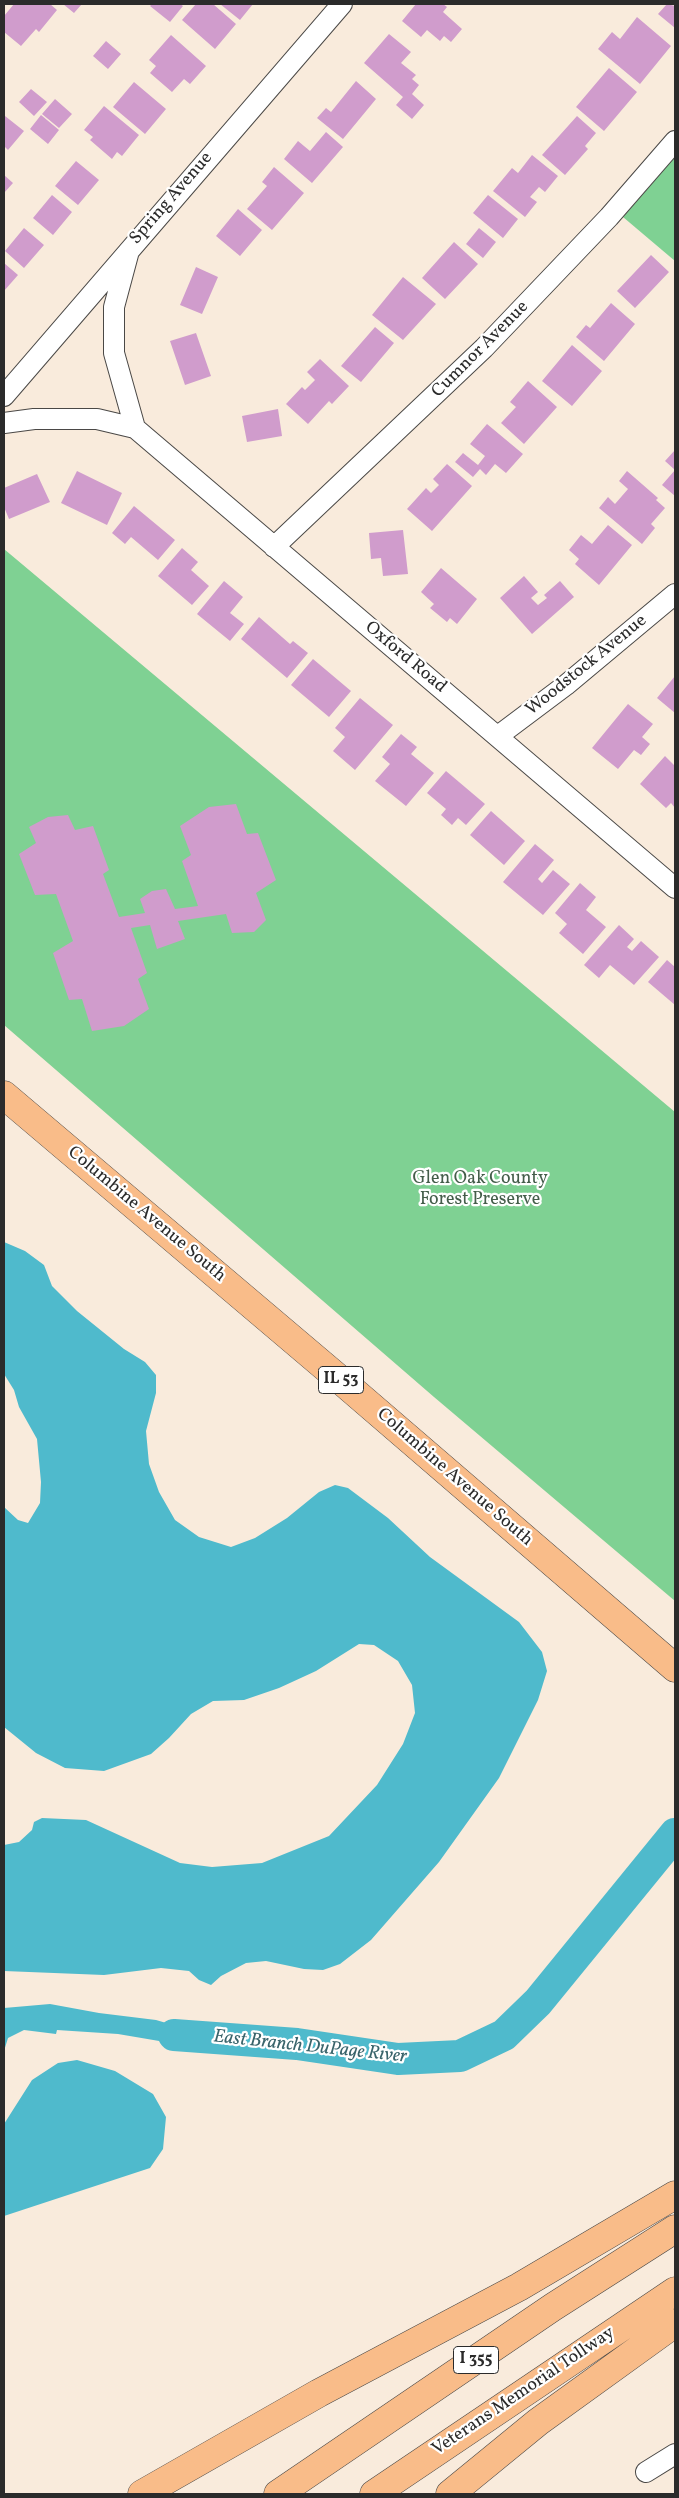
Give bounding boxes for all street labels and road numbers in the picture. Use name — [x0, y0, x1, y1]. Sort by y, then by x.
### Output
street label: Spring Avenue — [126, 148, 218, 250]
street label: Cumnor Avenue — [428, 297, 534, 403]
street label: Woodstock Avenue — [522, 611, 652, 721]
street label: Oxford Road — [360, 618, 450, 698]
street label: Columbine Avenue South — [62, 1142, 230, 1288]
road number: IL 53 — [318, 1366, 364, 1394]
street label: Columbine Avenue South — [371, 1404, 537, 1552]
street label: Veterans Memorial Tollway — [429, 2323, 619, 2461]
road number: I 355 — [454, 2346, 498, 2374]

